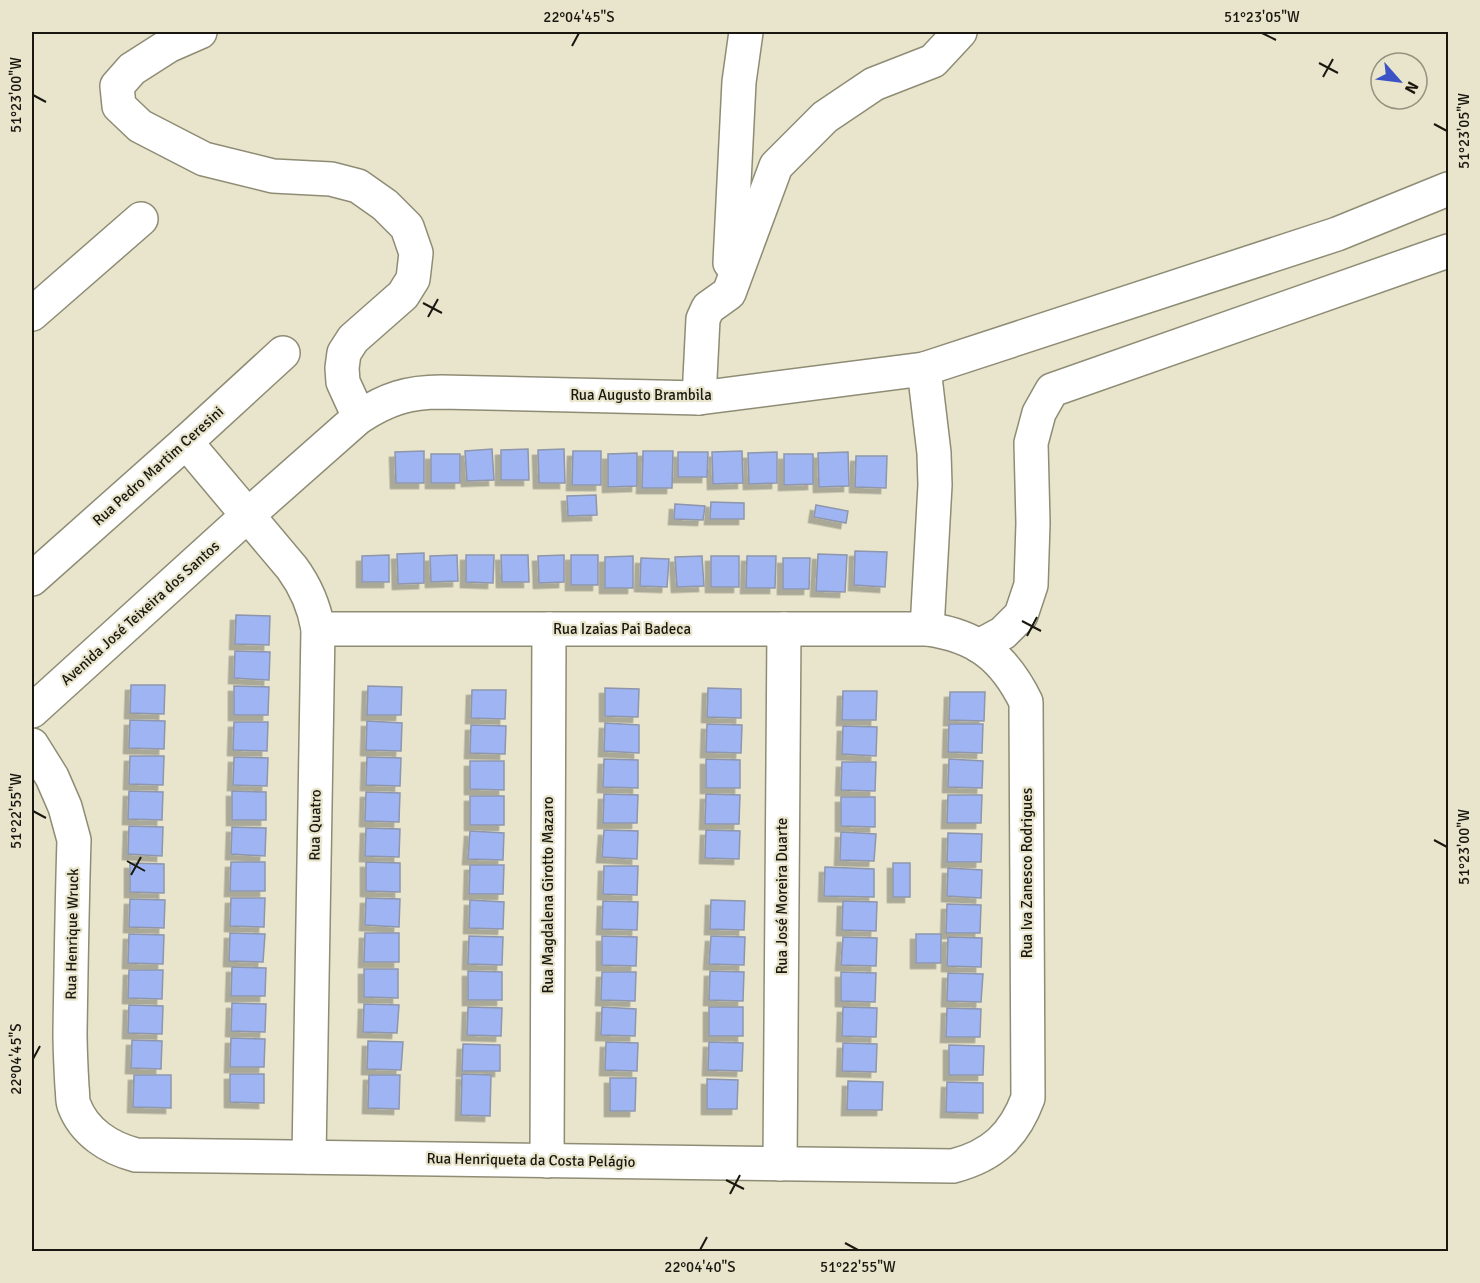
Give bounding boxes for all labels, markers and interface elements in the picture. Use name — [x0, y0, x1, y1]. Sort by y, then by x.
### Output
text: 22°04'45"S — [543, 8, 615, 26]
text: 51°23'05"W — [1224, 8, 1300, 26]
north arrow — [1369, 51, 1429, 111]
text: 51°23'00"W — [7, 57, 25, 133]
text: N — [1400, 78, 1423, 97]
text: 51°23'05"W — [1455, 93, 1473, 169]
street label: Rua Augusto Brambila — [570, 386, 712, 404]
street label: Rua Pedro Martim Ceresini — [89, 402, 227, 530]
street label: Avenida José Teixeira dos Santos — [57, 537, 223, 689]
street label: Rua Izaias Pai Badeca — [553, 620, 691, 638]
text: 51°22'55"W — [7, 773, 25, 849]
street label: Rua Iva Zanesco Rodrigues — [1018, 787, 1036, 958]
street label: Rua Quatro — [305, 789, 325, 861]
street label: Rua Magdalena Girotto Mazaro — [539, 796, 557, 993]
text: 51°23'00"W — [1455, 809, 1473, 885]
street label: Rua José Moreira Duarte — [773, 818, 791, 974]
street label: Rua Henrique Wruck — [62, 868, 82, 1000]
text: 22°04'45"S — [7, 1023, 25, 1095]
street label: Rua Henriqueta da Costa Pelágio — [426, 1149, 636, 1171]
text: 22°04'40"S — [664, 1258, 736, 1276]
text: 51°22'55"W — [820, 1258, 896, 1276]

